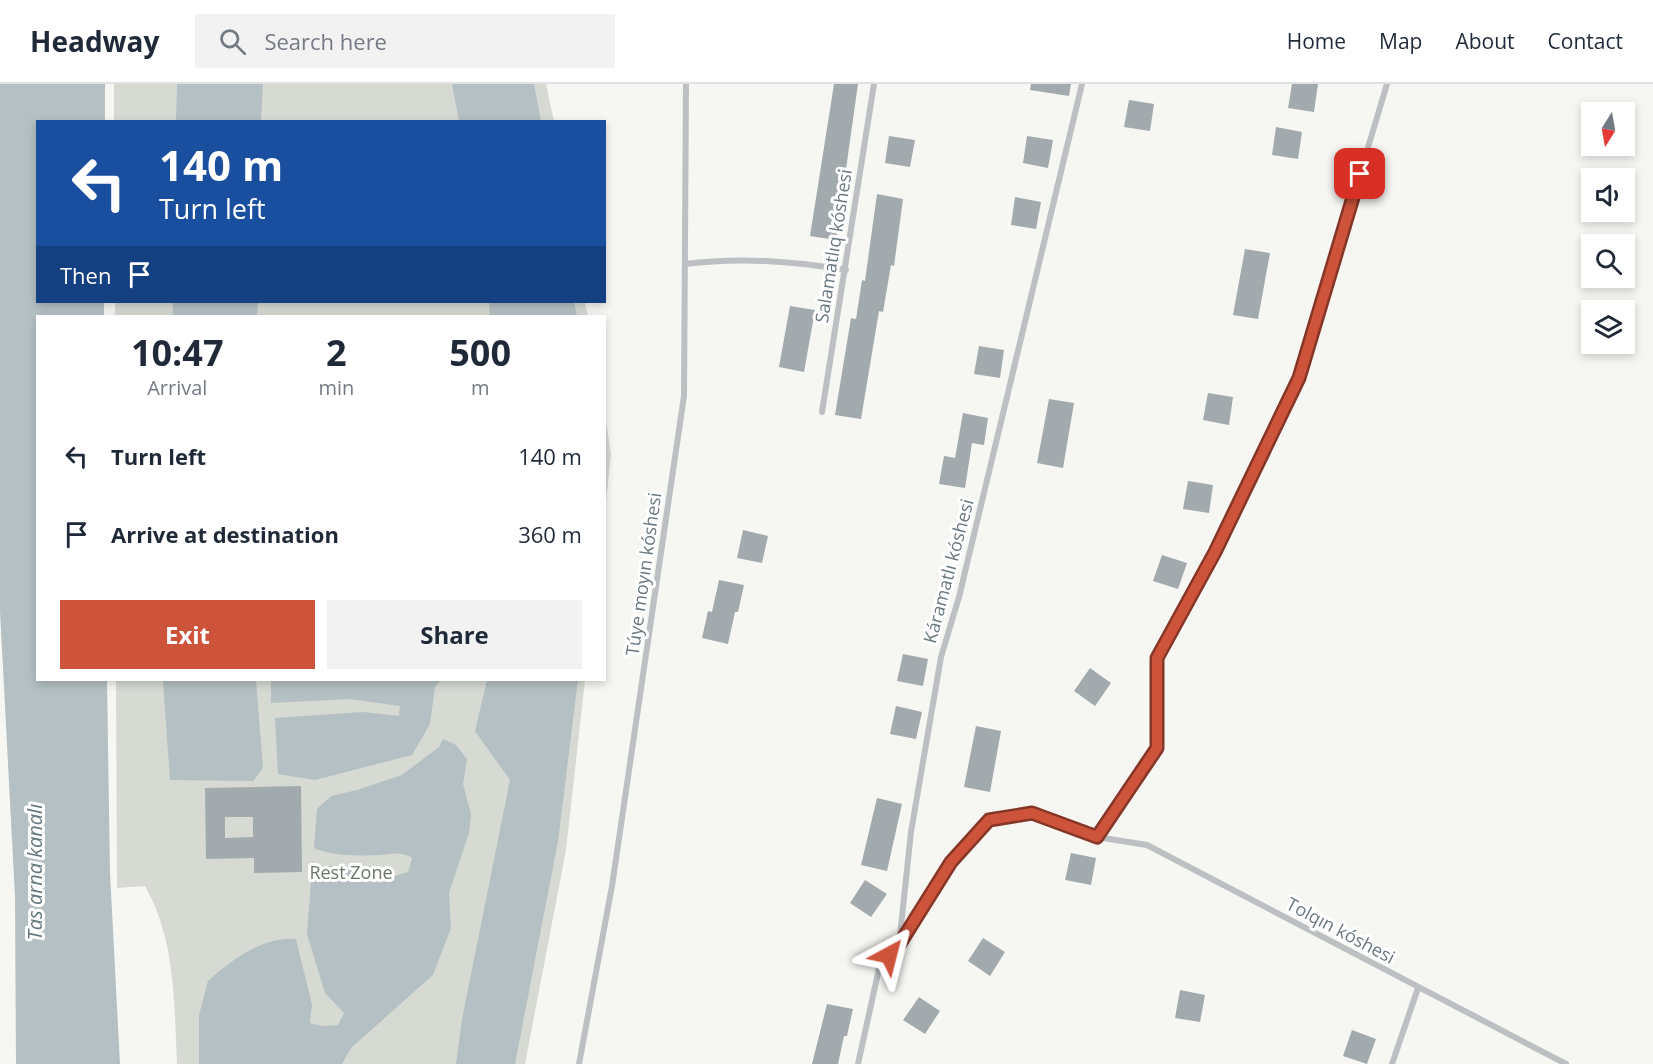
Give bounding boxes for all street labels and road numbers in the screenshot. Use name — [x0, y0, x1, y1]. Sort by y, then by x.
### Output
street label: Salamatlıq kóshesi — [809, 167, 857, 325]
street label: Túye moyın kóshesi — [620, 491, 666, 657]
street label: Káramatlı kóshesi — [917, 496, 979, 646]
street label: Tolqın kóshesi — [1283, 891, 1399, 969]

